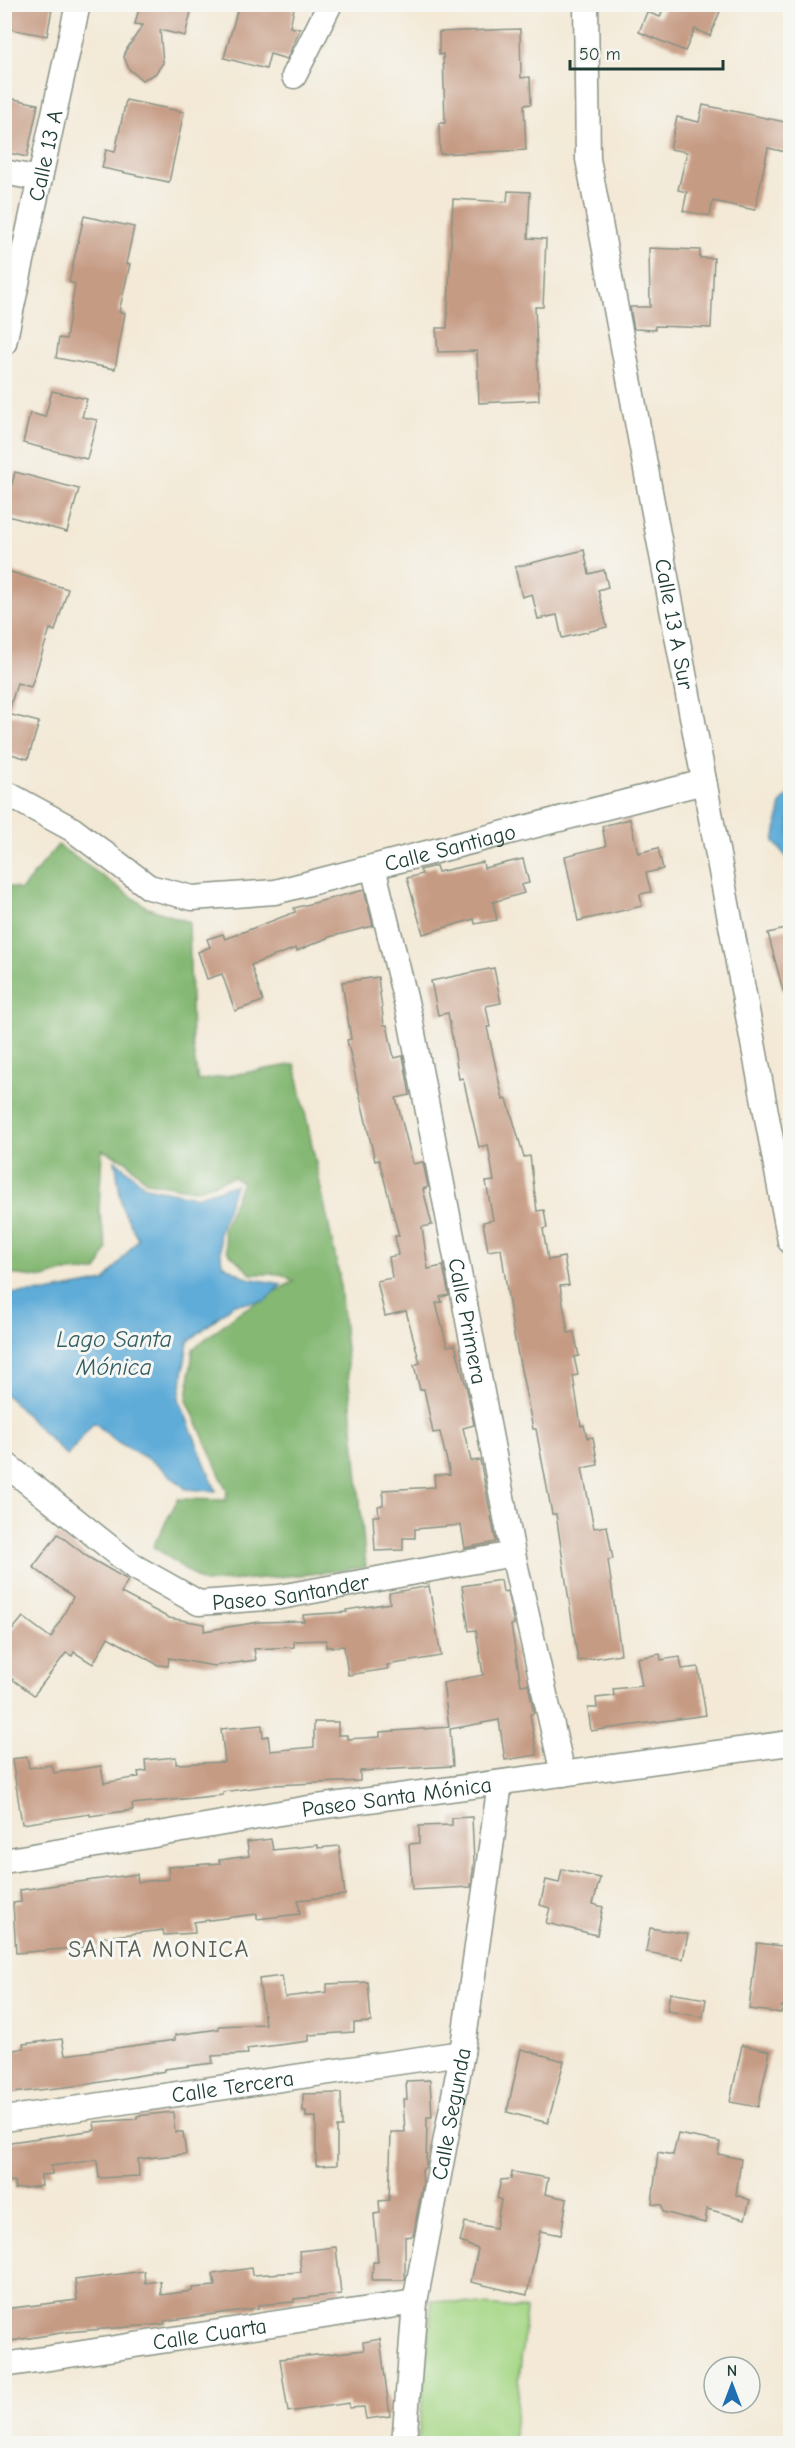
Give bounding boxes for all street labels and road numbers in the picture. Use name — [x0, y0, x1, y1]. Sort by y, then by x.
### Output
street label: Calle 13 A — [23, 107, 69, 204]
street label: Calle 13 A Sur — [649, 557, 699, 692]
street label: Calle Santiago — [382, 819, 519, 877]
street label: Calle Primera — [442, 1256, 492, 1386]
street label: Paseo Santander — [211, 1569, 371, 1616]
street label: Paseo Santa Mónica — [300, 1772, 493, 1823]
street label: Calle Segunda — [426, 2046, 477, 2182]
street label: Calle Tercera — [170, 2065, 296, 2109]
street label: Calle Cuarta — [151, 2313, 268, 2356]

